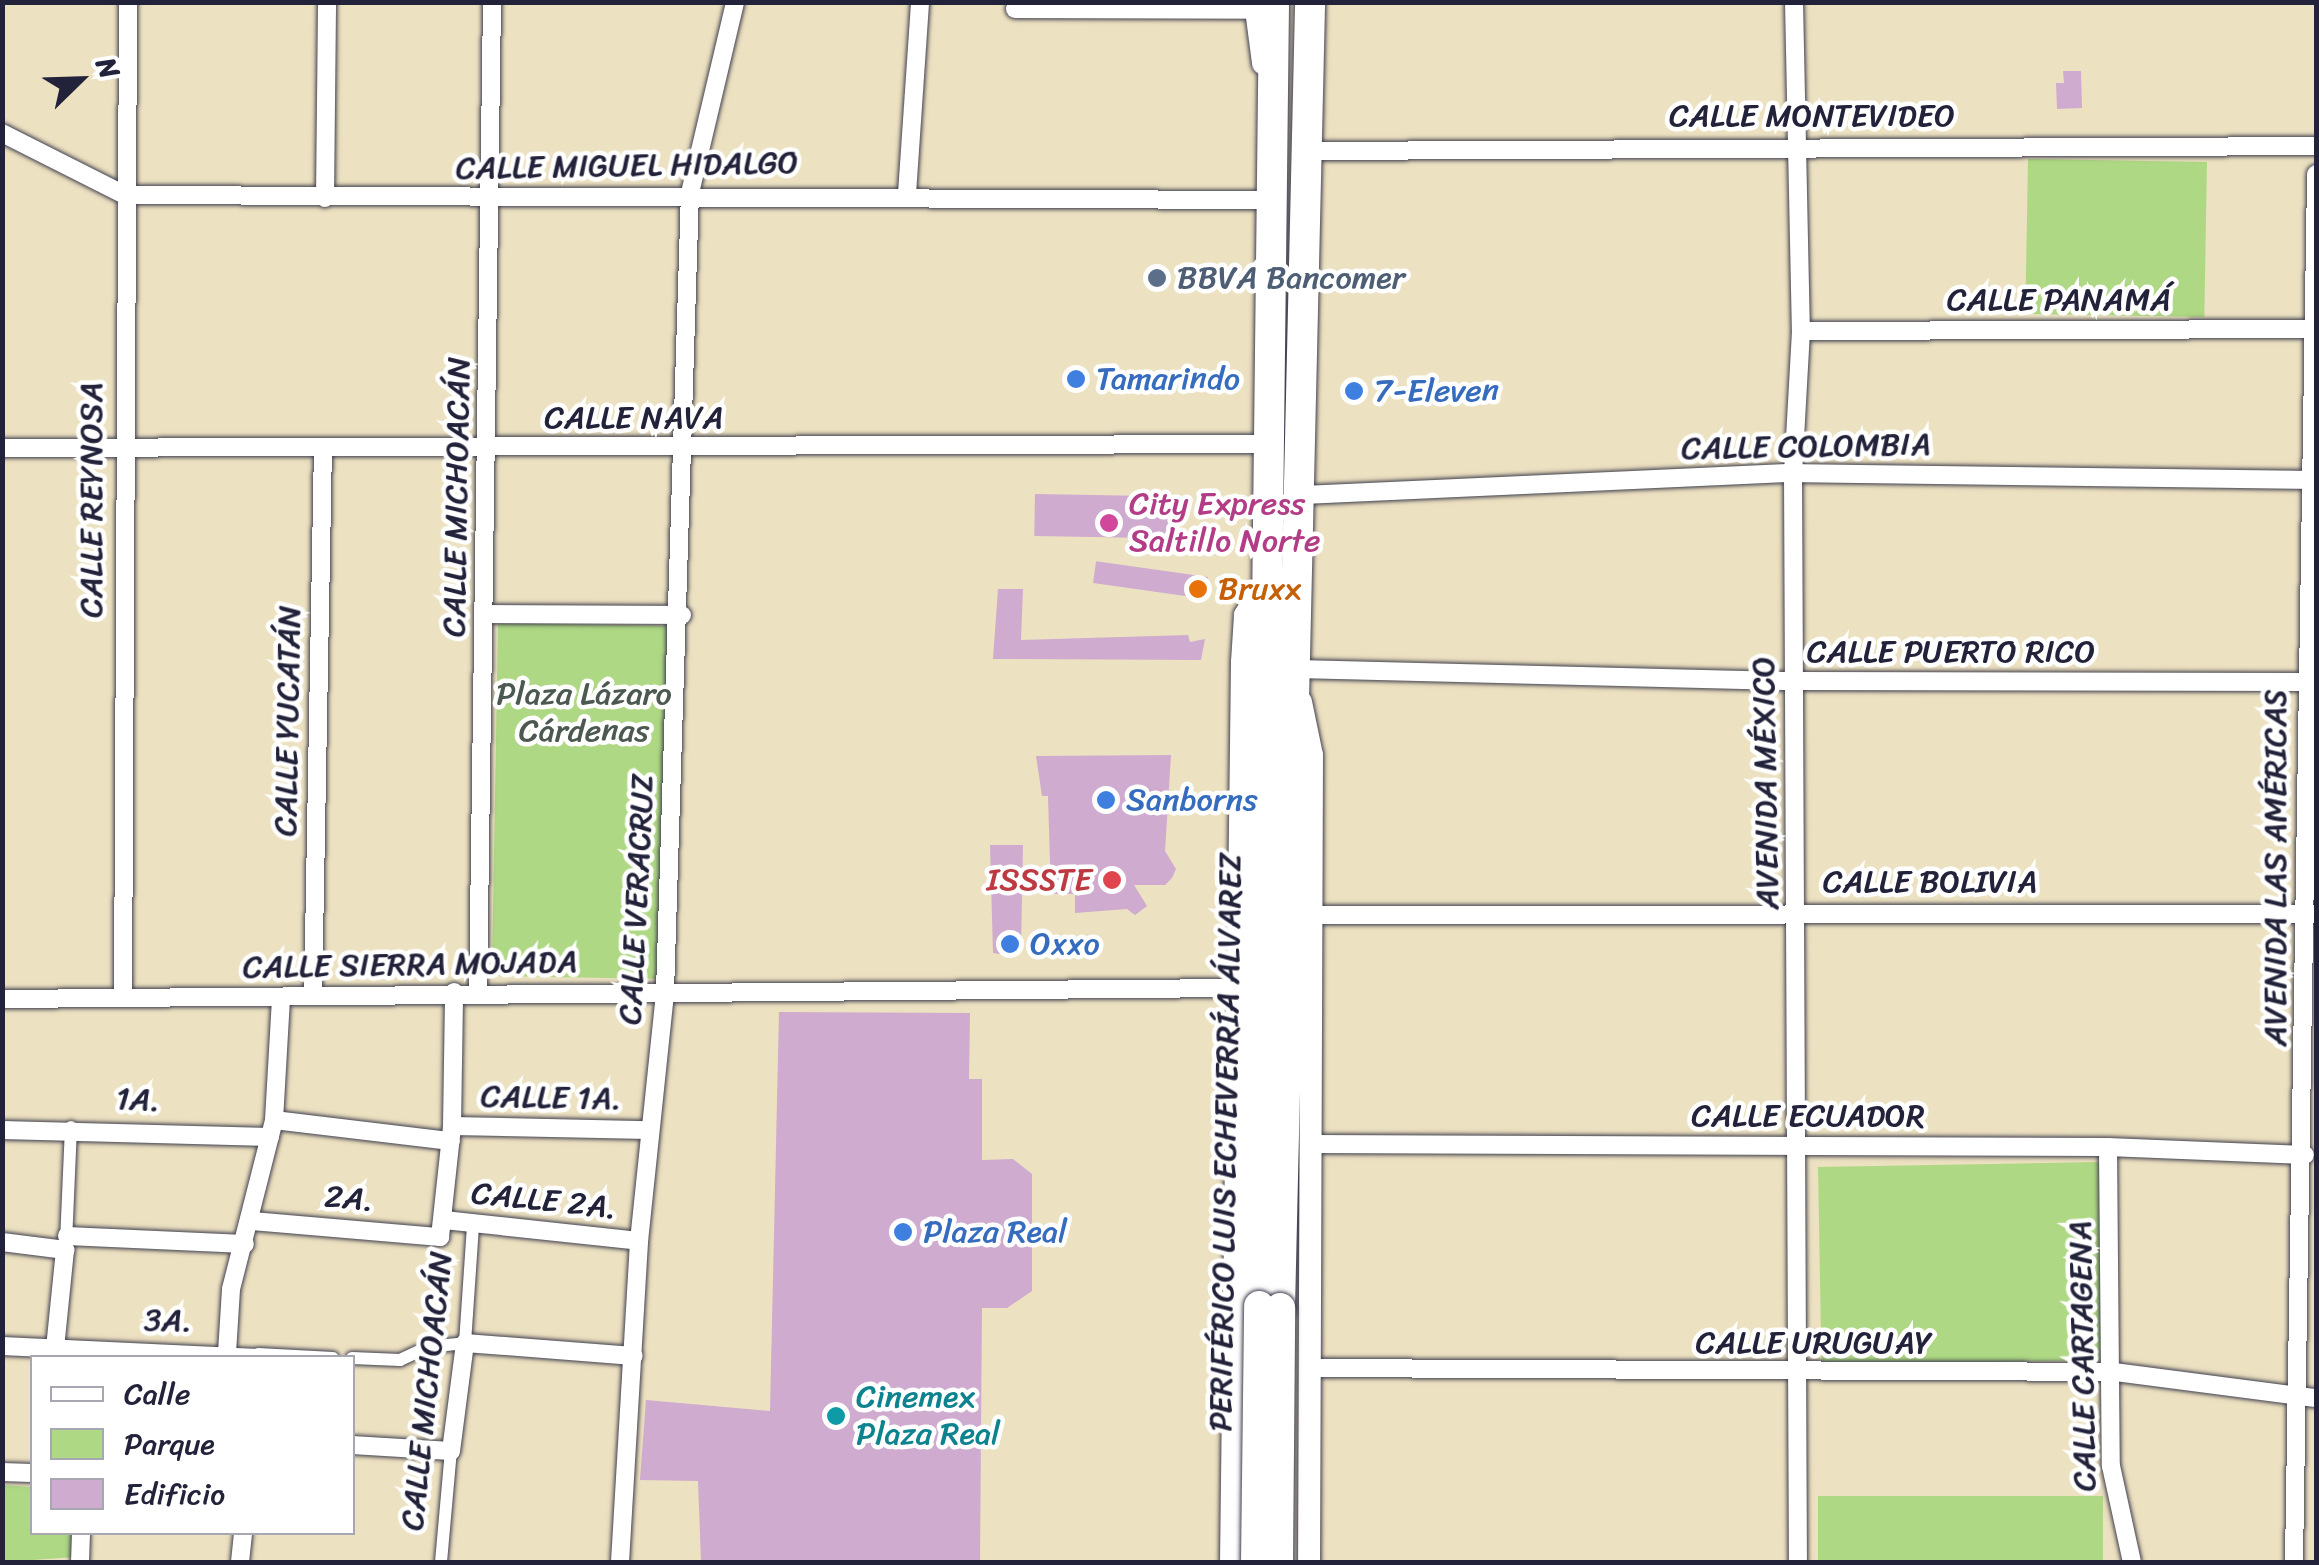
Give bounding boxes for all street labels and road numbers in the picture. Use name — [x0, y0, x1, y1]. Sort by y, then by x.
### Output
street label: CALLE MONTEVIDEO — [1669, 97, 1955, 135]
street label: CALLE MIGUEL HIDALGO — [453, 144, 801, 188]
street label: CALLE PANAMÁ — [1947, 281, 2171, 319]
street label: CALLE MICHOACÁN — [435, 355, 479, 639]
street label: CALLE REYNOSA — [73, 382, 111, 618]
street label: CALLE NAVA — [544, 399, 724, 437]
street label: CALLE COLOMBIA — [1681, 426, 1931, 468]
street label: CALLE YUCATÁN — [267, 605, 309, 837]
street label: CALLE PUERTO RICO — [1805, 633, 2097, 671]
street label: AVENIDA MÉXICO — [1745, 655, 1787, 911]
street label: AVENIDA LAS AMÉRICAS — [2257, 690, 2295, 1046]
street label: CALLE VERACRUZ — [611, 774, 663, 1024]
street label: PERIFÉRICO LUIS ECHEVERRÍA ÁLVAREZ — [1202, 852, 1250, 1432]
street label: CALLE BOLIVIA — [1824, 863, 2036, 901]
street label: CALLE SIERRA MOJADA — [241, 943, 579, 987]
street label: CALLE 1A. — [480, 1078, 622, 1118]
street label: 1A. — [115, 1080, 161, 1120]
street label: CALLE ECUADOR — [1690, 1097, 1926, 1135]
street label: CALLE 2A. — [470, 1174, 618, 1228]
street label: 2A. — [323, 1178, 375, 1220]
street label: CALLE CARTAGENA — [2061, 1220, 2105, 1492]
street label: CALLE MICHOACÁN — [393, 1248, 461, 1534]
street label: 3A. — [144, 1301, 192, 1341]
street label: CALLE URUGUAY — [1695, 1324, 1933, 1362]

